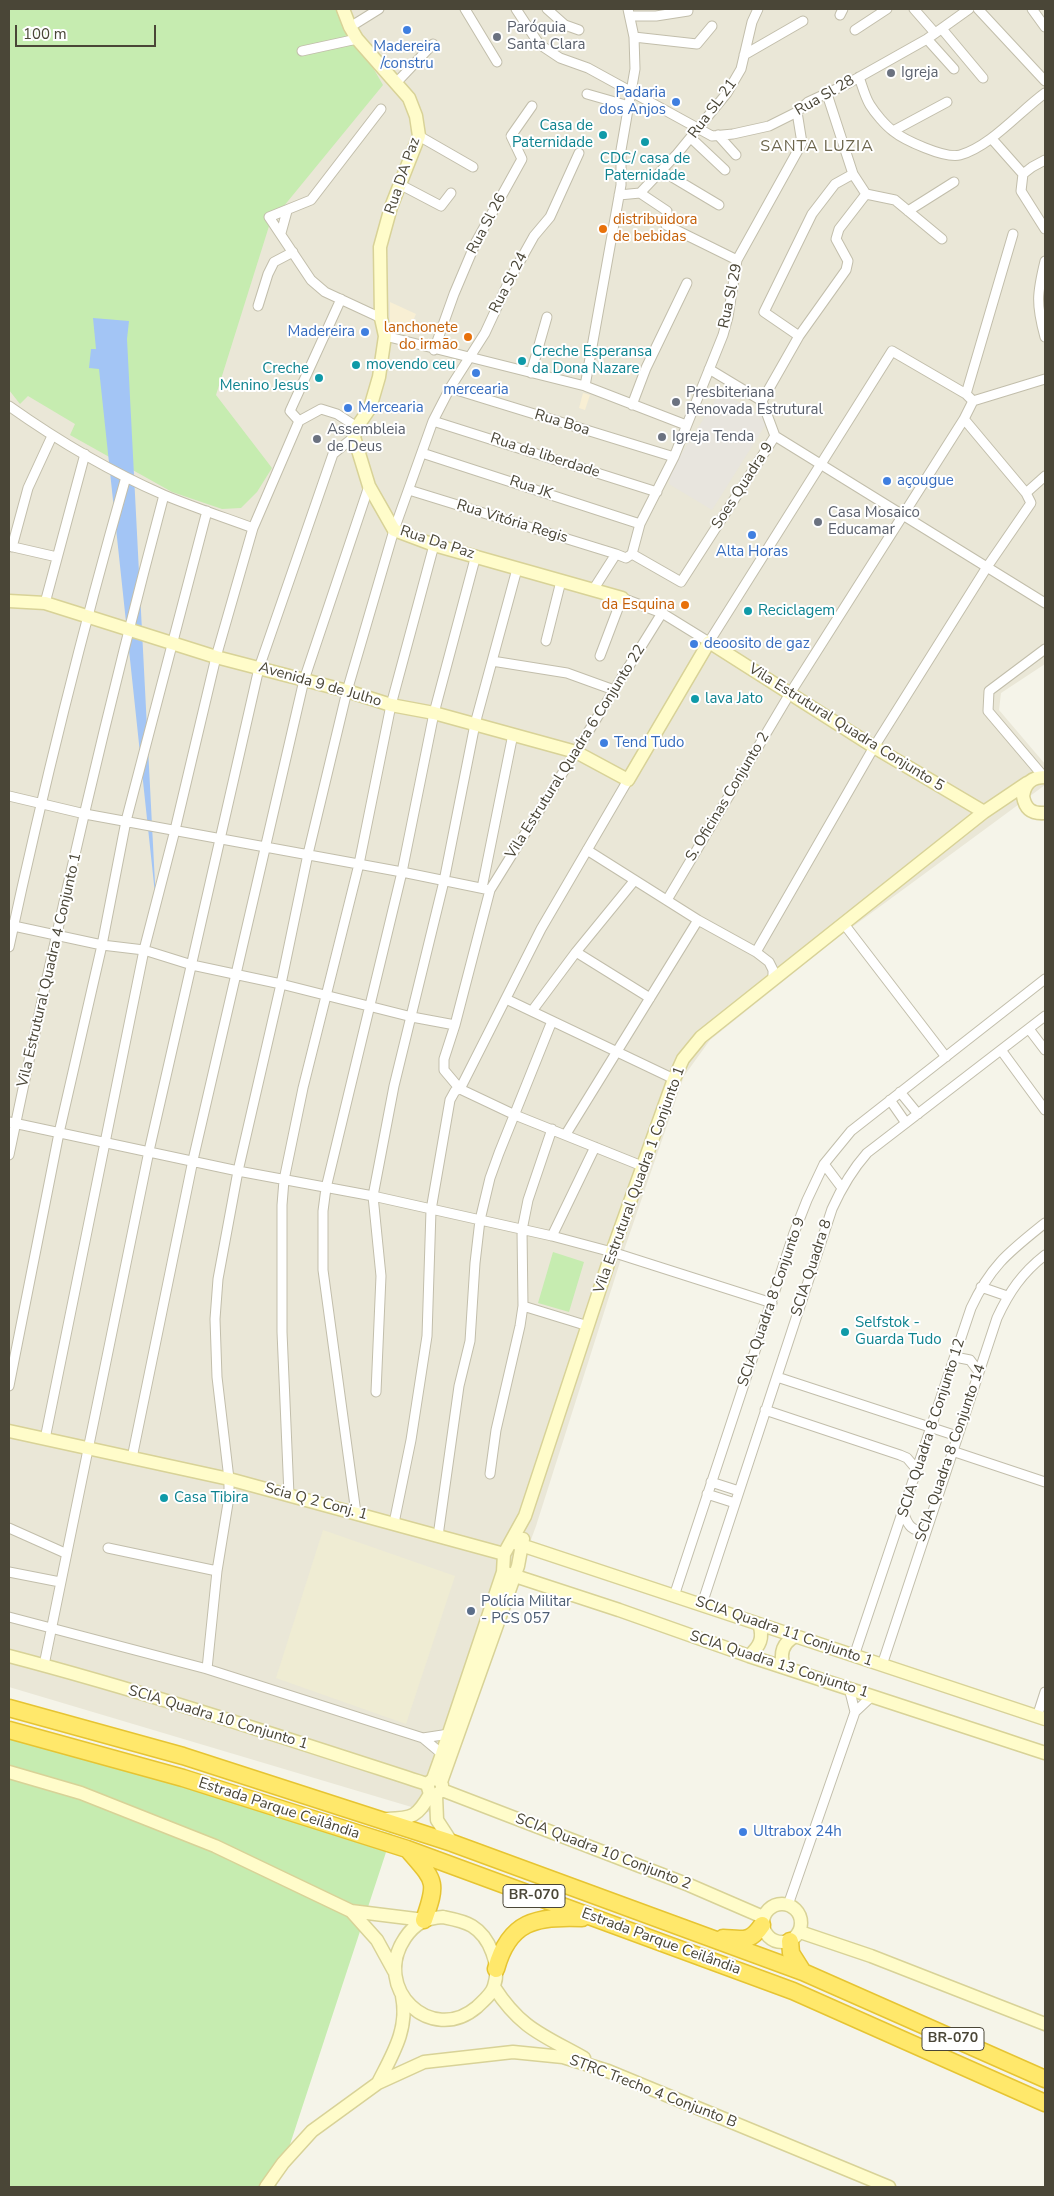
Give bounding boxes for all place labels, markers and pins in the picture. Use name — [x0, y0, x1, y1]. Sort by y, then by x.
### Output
place label: Paróquia Santa Clara — [507, 19, 585, 54]
marker: Madereira /constru — [401, 24, 413, 36]
marker: Paróquia Santa Clara — [491, 31, 503, 43]
place label: Madereira /constru — [373, 38, 441, 73]
place label: Igreja — [901, 64, 938, 82]
marker: Igreja — [885, 67, 897, 79]
place label: Padaria dos Anjos — [599, 84, 666, 119]
marker: Padaria dos Anjos — [670, 96, 682, 108]
place label: Casa de Paternidade — [512, 117, 593, 152]
marker: Casa de Paternidade — [597, 129, 609, 141]
marker: CDC/ casa de Paternidade — [639, 136, 651, 148]
place label: CDC/ casa de Paternidade — [600, 150, 690, 185]
place label: distribuidora de bebidas — [613, 211, 697, 246]
marker: distribuidora de bebidas — [597, 223, 609, 235]
place label: lanchonete do irmão — [384, 319, 458, 354]
place label: Madereira — [288, 323, 355, 341]
marker: Madereira — [359, 326, 371, 338]
marker: lanchonete do irmão — [462, 331, 474, 343]
place label: Creche Esperansa da Dona Nazare — [532, 343, 652, 378]
marker: Creche Esperansa da Dona Nazare — [516, 355, 528, 367]
place label: movendo ceu — [366, 356, 455, 374]
marker: movendo ceu — [350, 359, 362, 371]
place label: Creche Menino Jesus — [220, 360, 309, 395]
marker: mercearia — [470, 367, 482, 379]
marker: Creche Menino Jesus — [313, 372, 325, 384]
place label: mercearia — [443, 381, 509, 399]
place label: Presbiteriana Renovada Estrutural — [686, 384, 823, 419]
marker: Presbiteriana Renovada Estrutural — [670, 396, 682, 408]
place label: Mercearia — [358, 399, 424, 417]
marker: Mercearia — [342, 402, 354, 414]
place label: Assembleia de Deus — [327, 421, 406, 456]
place label: Igreja Tenda — [672, 428, 754, 446]
marker: Igreja Tenda — [656, 431, 668, 443]
marker: Assembleia de Deus — [311, 433, 323, 445]
place label: açougue — [897, 472, 954, 490]
marker: açougue — [881, 475, 893, 487]
place label: Casa Mosaico Educamar — [828, 504, 920, 539]
marker: Casa Mosaico Educamar — [812, 516, 824, 528]
marker: Alta Horas — [746, 529, 758, 541]
place label: Alta Horas — [716, 543, 788, 561]
place label: da Esquina — [601, 596, 675, 614]
marker: da Esquina — [679, 599, 691, 611]
place label: Reciclagem — [758, 602, 835, 620]
marker: Reciclagem — [742, 605, 754, 617]
place label: deoosito de gaz — [704, 635, 810, 653]
marker: deoosito de gaz — [688, 638, 700, 650]
place label: lava Jato — [705, 690, 763, 708]
marker: lava Jato — [689, 693, 701, 705]
place label: Tend Tudo — [614, 734, 684, 752]
marker: Tend Tudo — [598, 737, 610, 749]
place label: Selfstok - Guarda Tudo — [855, 1314, 942, 1349]
marker: Selfstok - Guarda Tudo — [839, 1326, 851, 1338]
place label: Casa Tibira — [174, 1489, 249, 1507]
marker: Casa Tibira — [158, 1492, 170, 1504]
place label: Polícia Militar - PCS 057 — [481, 1593, 571, 1628]
marker: Polícia Militar - PCS 057 — [465, 1605, 477, 1617]
place label: Ultrabox 24h — [753, 1823, 842, 1841]
marker: Ultrabox 24h — [737, 1826, 749, 1838]

